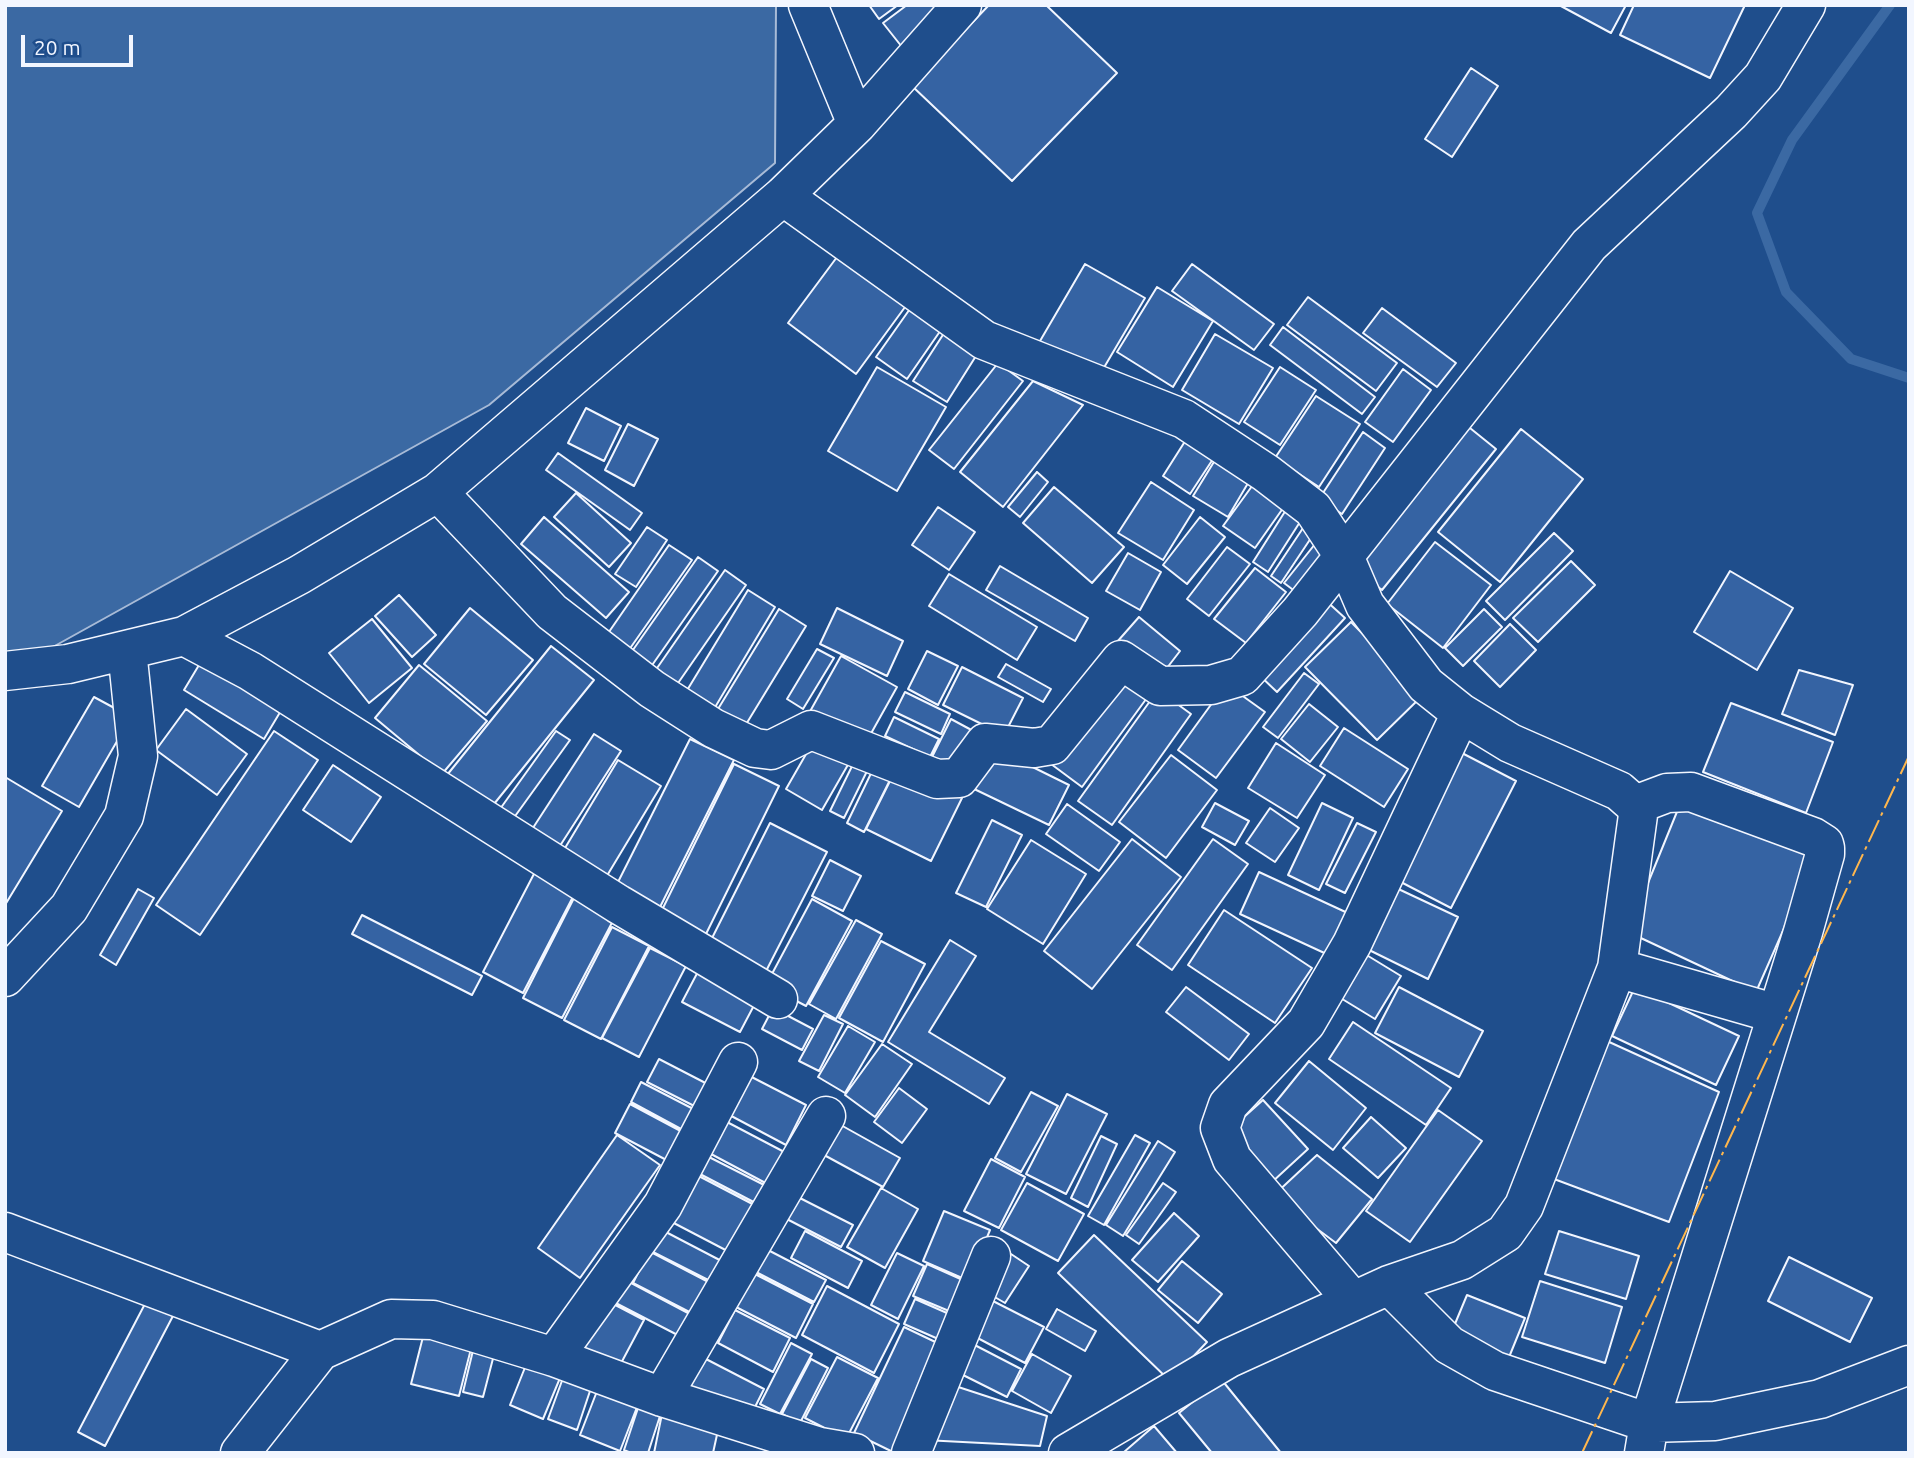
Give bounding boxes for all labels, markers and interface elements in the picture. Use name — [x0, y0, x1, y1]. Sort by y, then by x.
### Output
scale bar — [24, 21, 136, 65]
text: 20 m — [34, 35, 81, 59]

